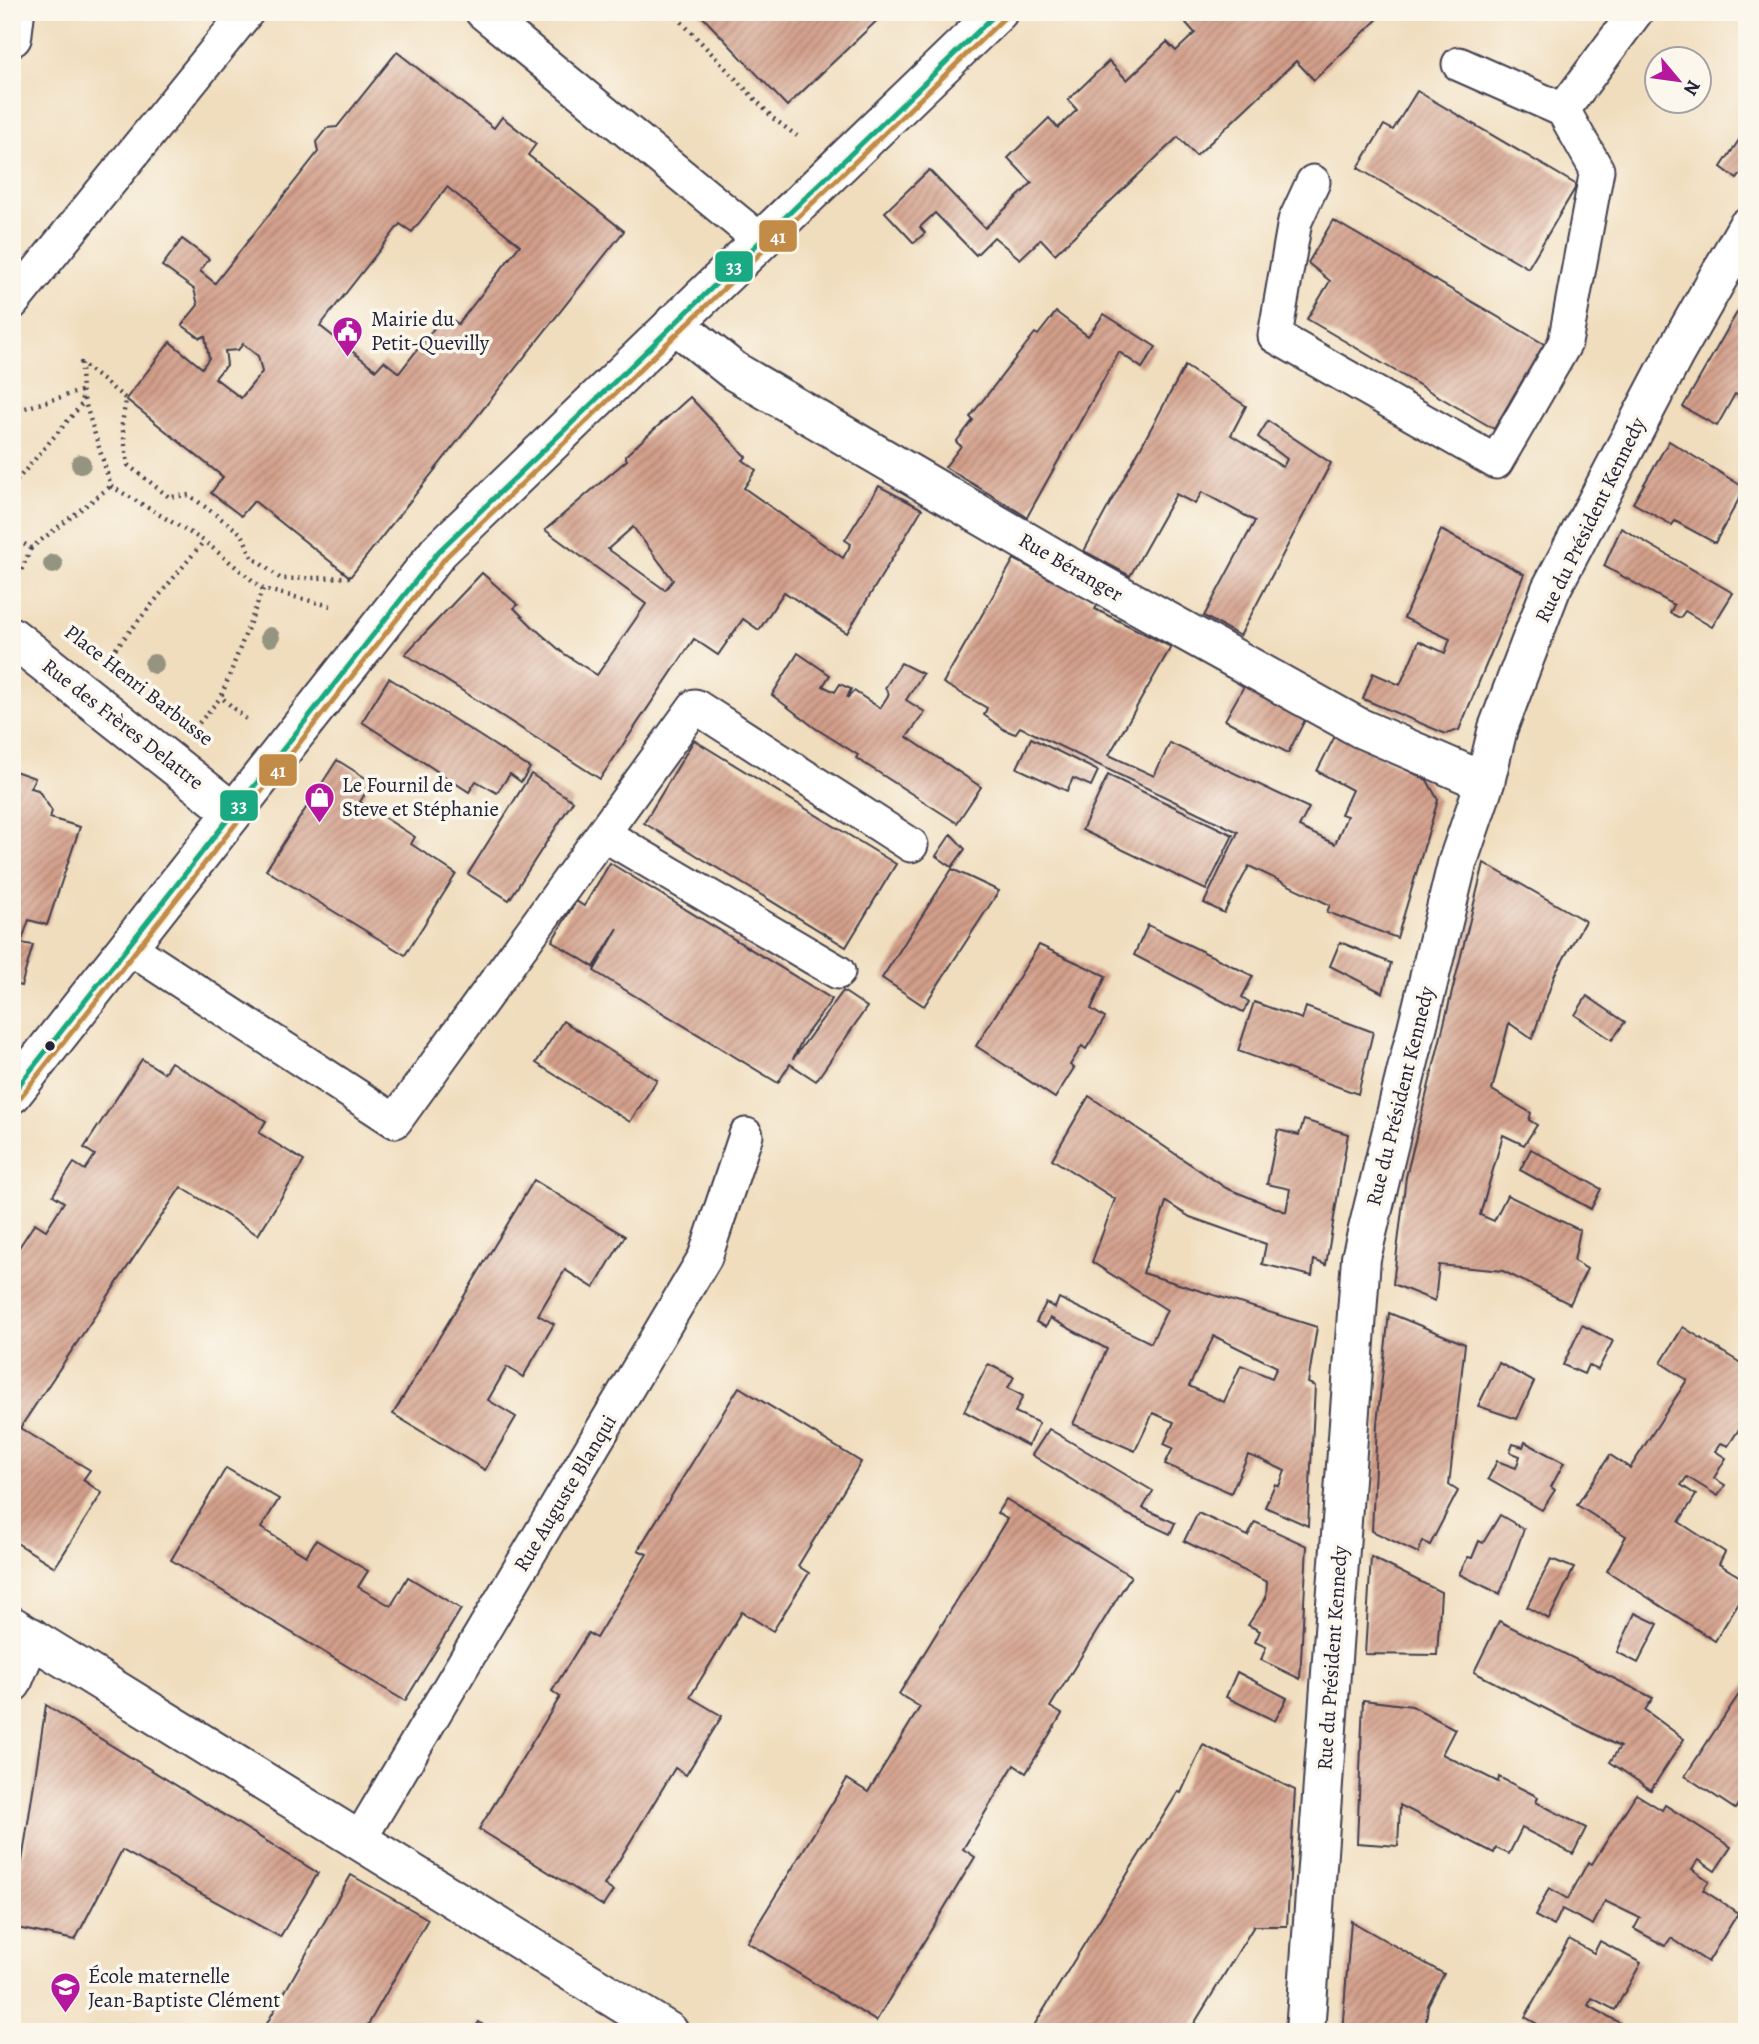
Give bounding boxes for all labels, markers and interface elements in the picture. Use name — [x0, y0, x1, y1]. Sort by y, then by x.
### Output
north arrow — [1644, 46, 1714, 116]
text: N — [1677, 75, 1707, 100]
line badge: 41 — [758, 219, 798, 253]
text: 41 — [770, 224, 786, 250]
line badge: 33 — [714, 250, 754, 283]
text: 33 — [726, 254, 742, 280]
place label: Mairie du Petit-Quevilly — [371, 305, 490, 357]
public building icon: Mairie du Petit-Quevilly — [331, 314, 365, 358]
street label: Rue du Président Kennedy — [1528, 412, 1652, 627]
street label: Rue Béranger — [1014, 526, 1128, 608]
street label: Place Henri Barbusse — [59, 618, 219, 752]
street label: Rue des Frères Delattre — [36, 652, 210, 796]
line badge: 41 — [258, 753, 298, 787]
text: 41 — [270, 758, 286, 784]
place label: Le Fournil de Steve et Stéphanie — [342, 771, 499, 823]
shop icon: Le Fournil de Steve et Stéphanie — [302, 780, 336, 824]
line badge: 33 — [219, 789, 259, 822]
text: 33 — [231, 793, 247, 819]
street label: Rue du Président Kennedy — [1359, 983, 1441, 1209]
unlabelled marker — [43, 1039, 57, 1053]
street label: Rue Auguste Blanqui — [507, 1409, 623, 1577]
street label: Rue du Président Kennedy — [1310, 1544, 1354, 1771]
place label: École maternelle Jean-Baptiste Clément — [88, 1962, 280, 2014]
school or university icon: École maternelle Jean-Baptiste Clément — [48, 1971, 82, 2015]

